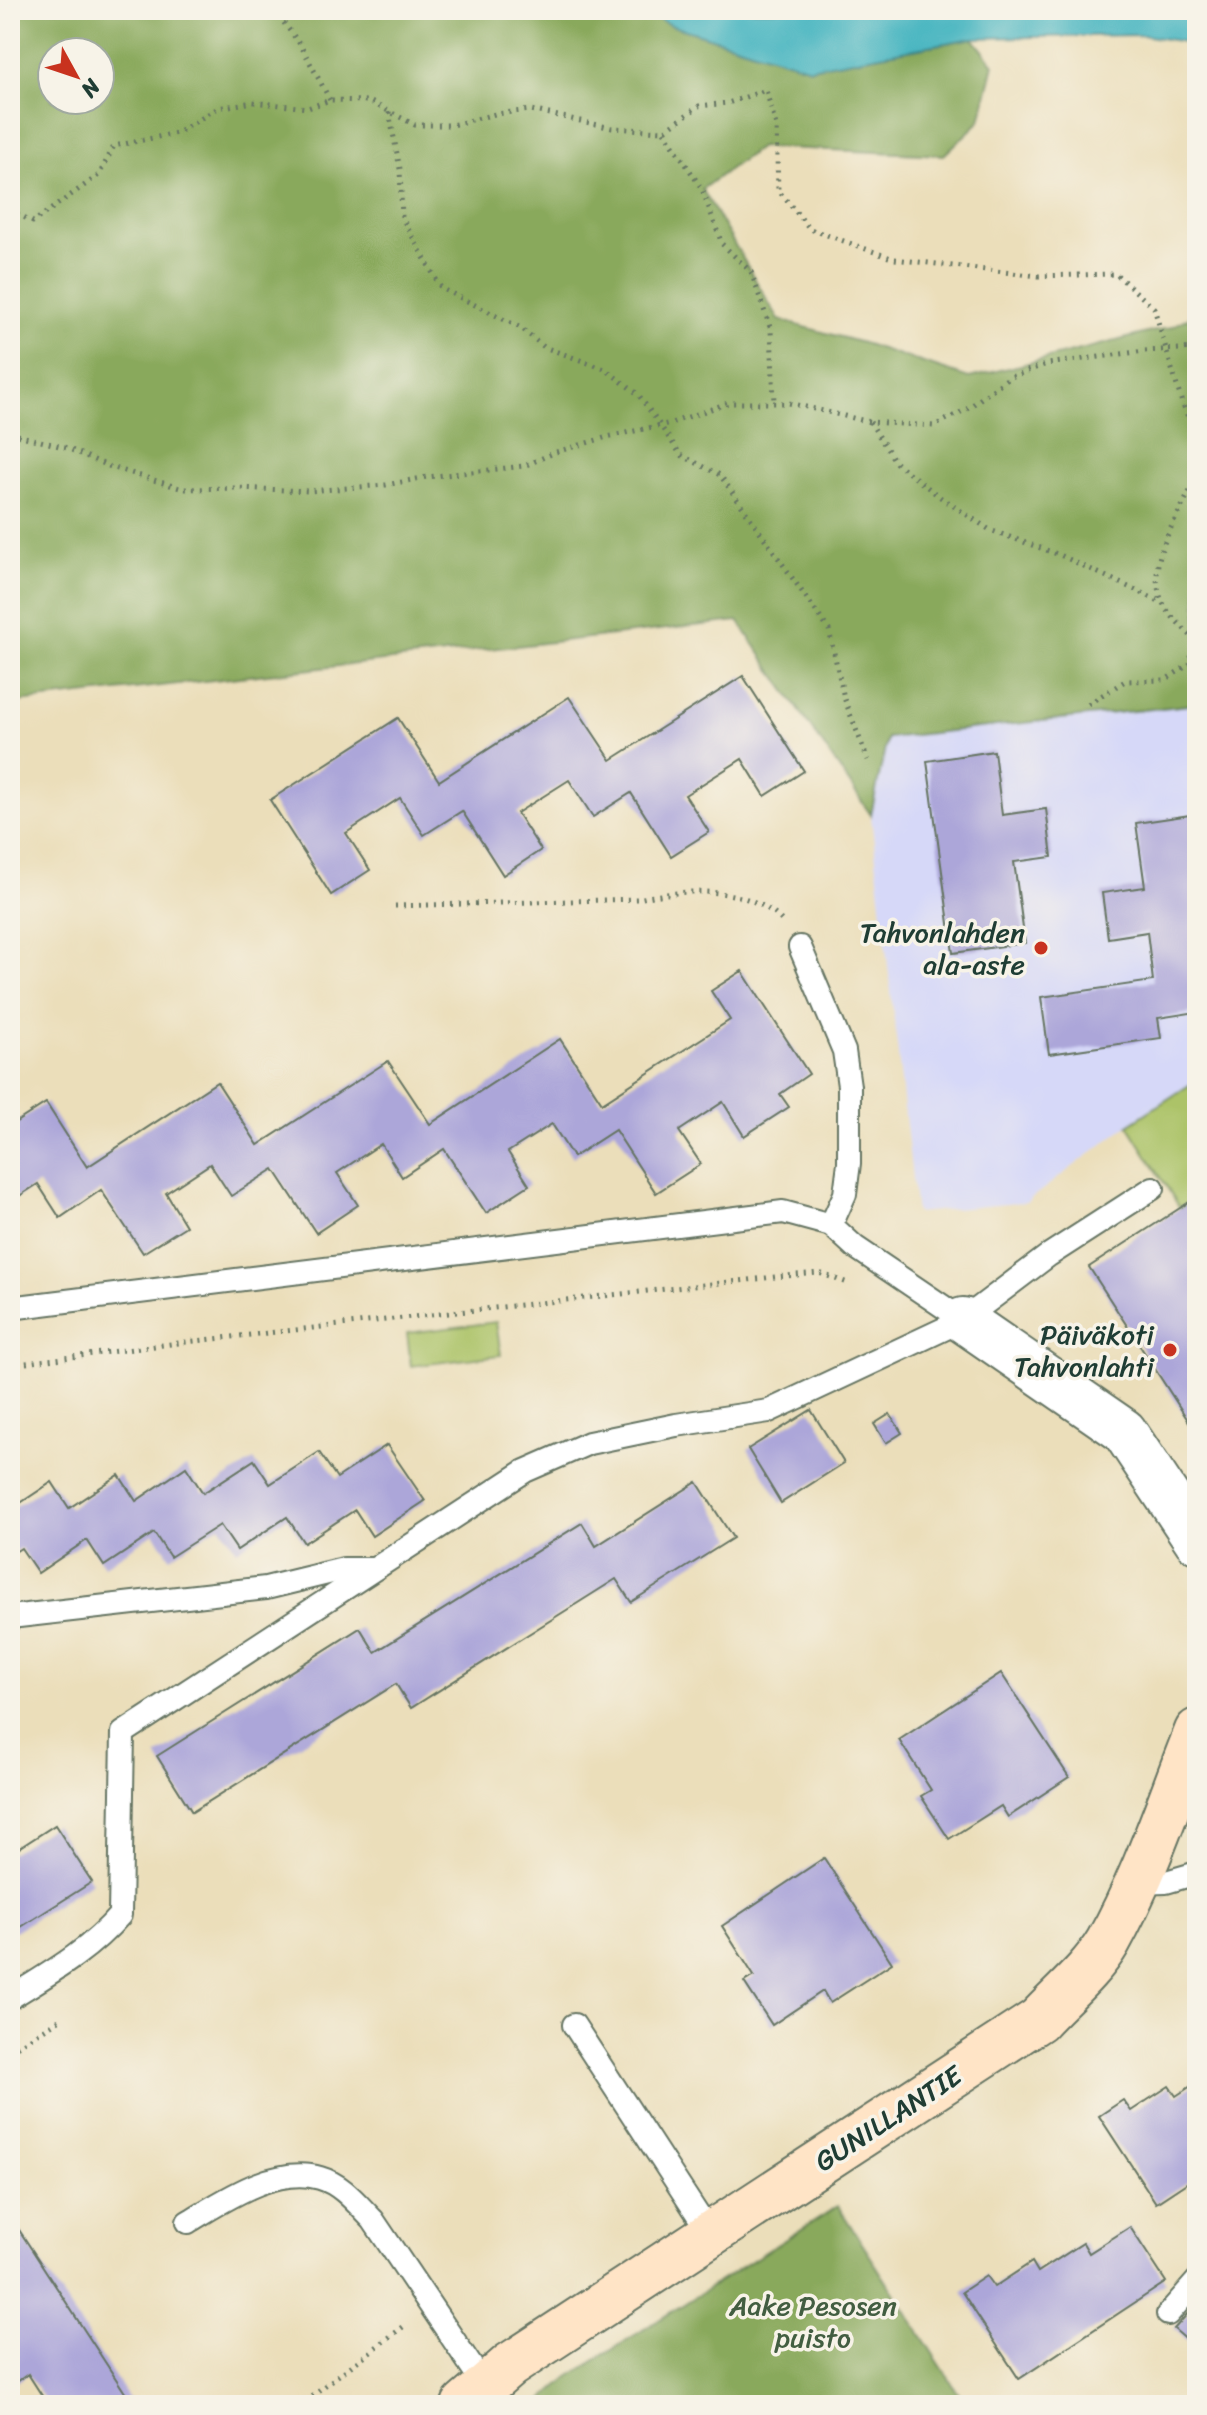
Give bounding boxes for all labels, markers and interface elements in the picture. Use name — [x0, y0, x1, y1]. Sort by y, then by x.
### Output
north arrow — [36, 36, 116, 116]
text: N — [71, 69, 111, 107]
place label: Tahvonlahden ala-aste — [860, 908, 1025, 989]
marker: Tahvonlahden ala-aste — [1032, 939, 1050, 957]
place label: Päiväkoti Tahvonlahti — [1014, 1310, 1155, 1391]
marker: Päiväkoti Tahvonlahti — [1161, 1341, 1179, 1359]
street label: GUNILLANTIE — [804, 2051, 974, 2185]
park label: Aake Pesosen puisto — [728, 2281, 897, 2362]

